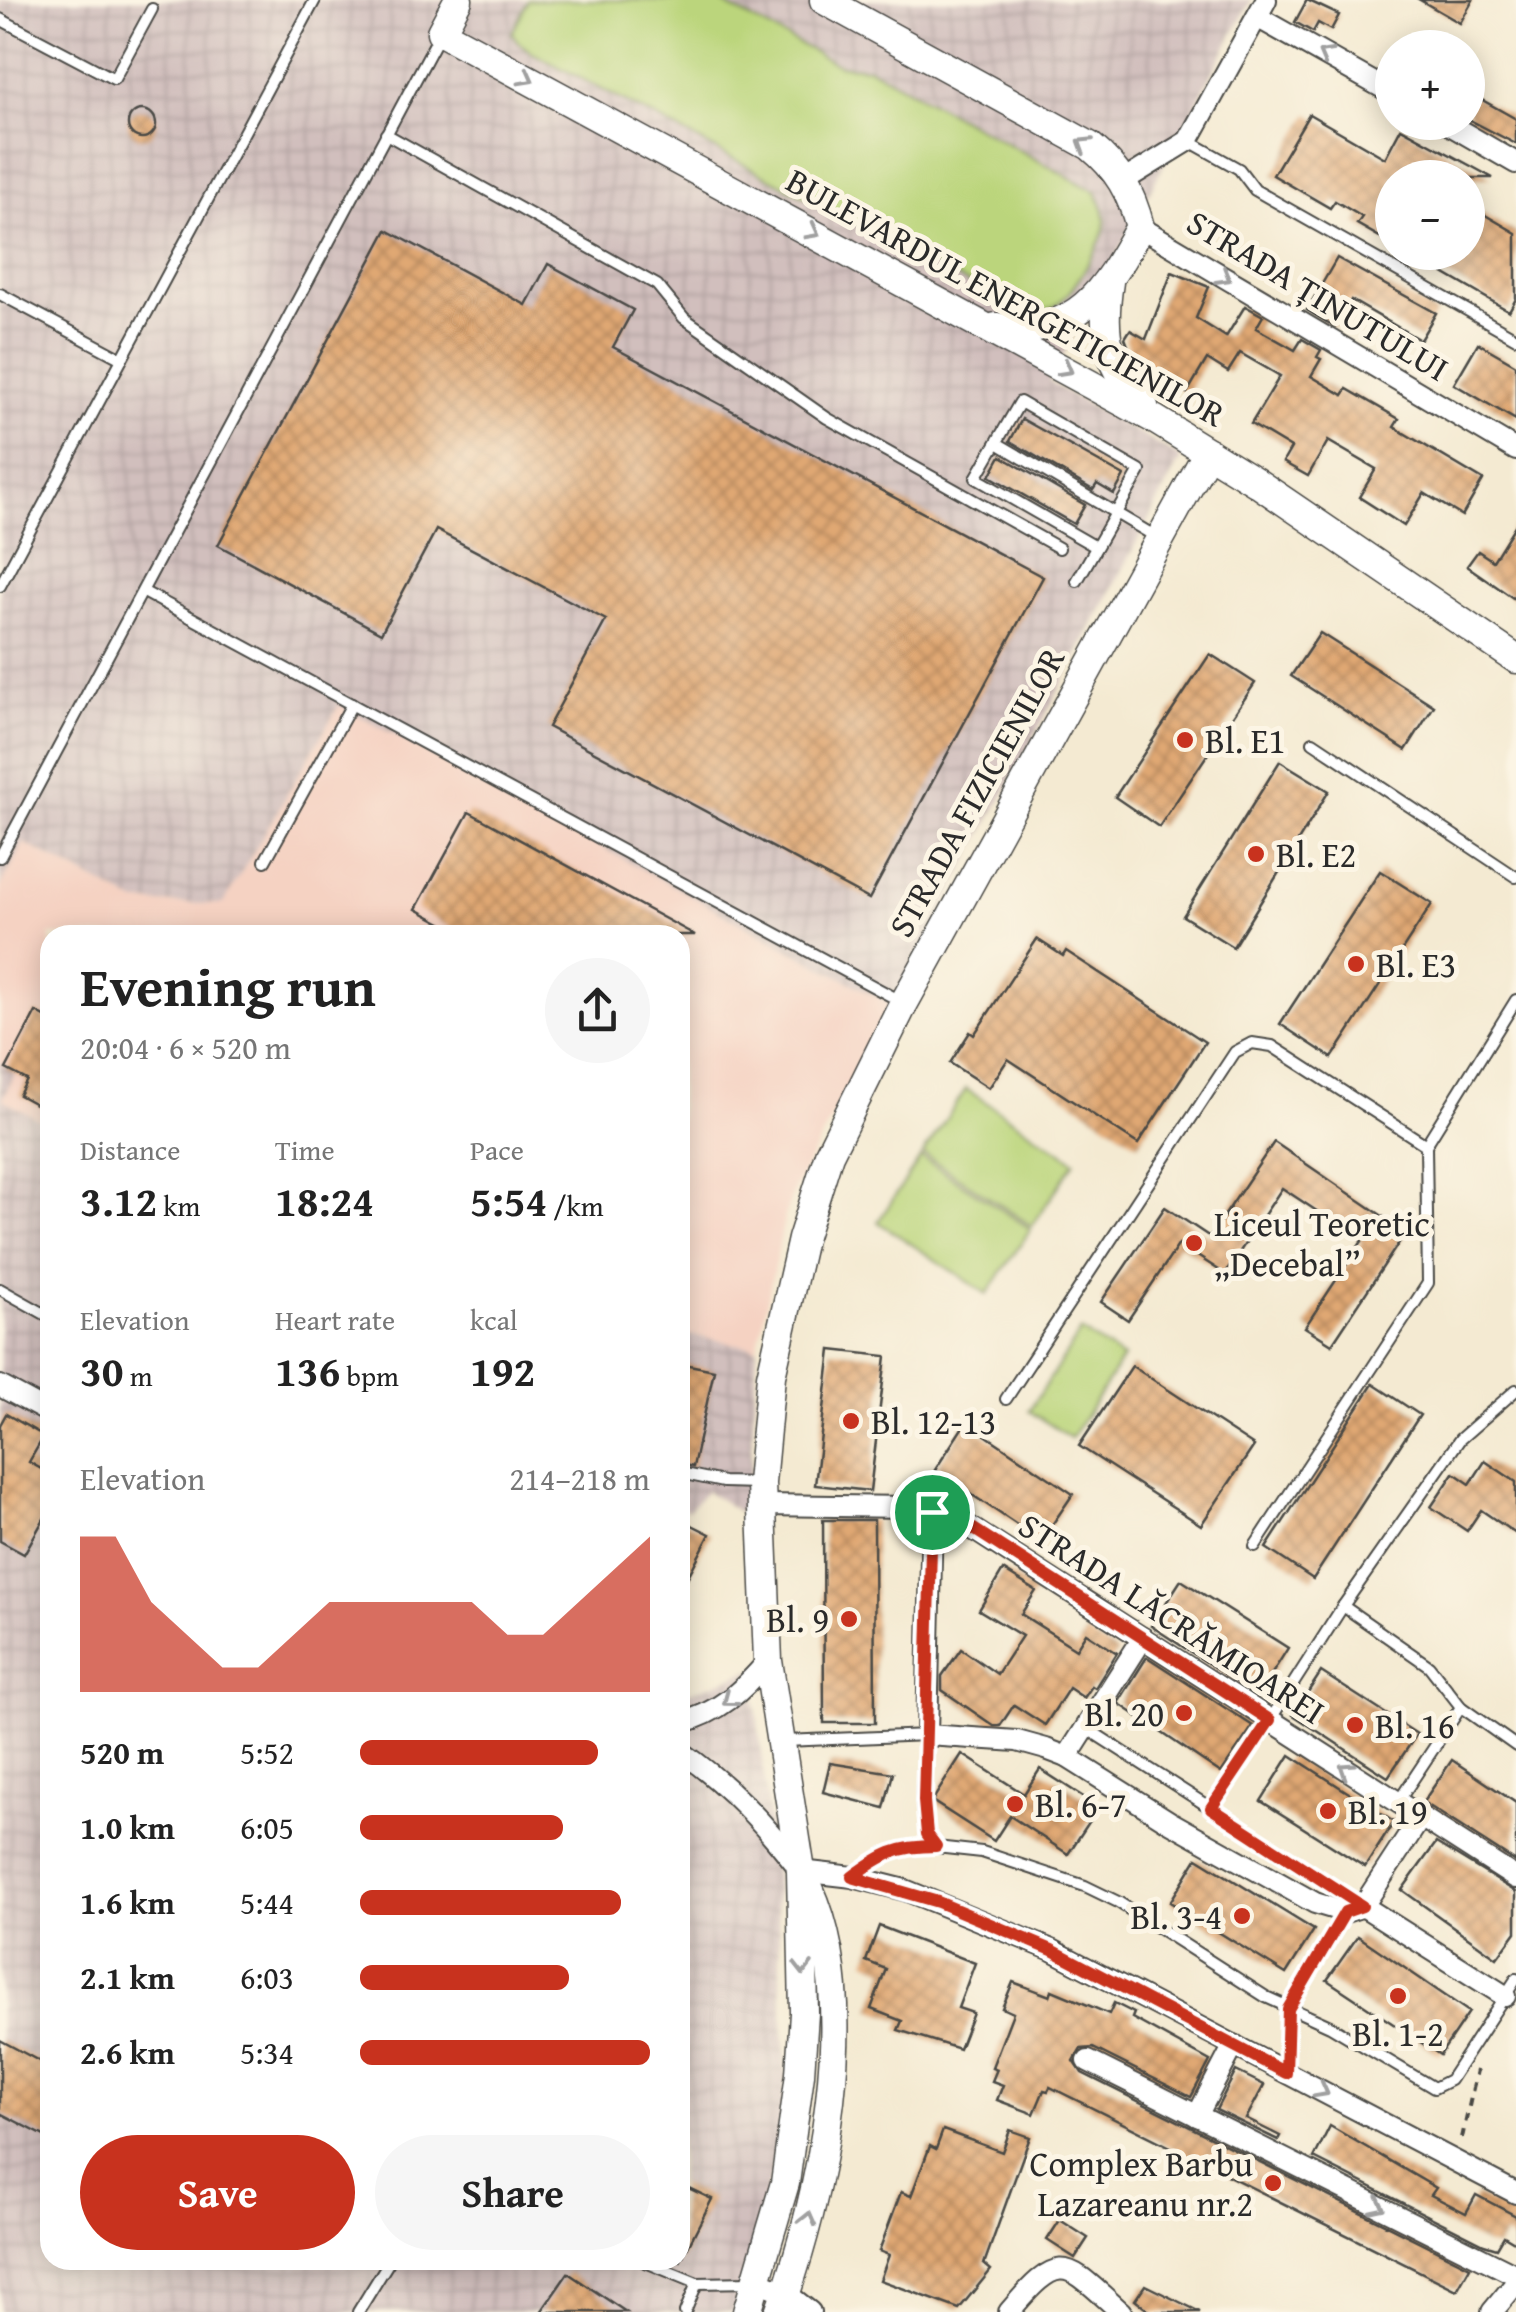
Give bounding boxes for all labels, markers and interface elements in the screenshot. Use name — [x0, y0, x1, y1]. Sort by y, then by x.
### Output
map controls — [1375, 30, 1485, 270]
button: + — [1375, 30, 1485, 140]
one-way arrow — [1318, 47, 1336, 67]
one-way arrow — [516, 66, 534, 85]
one-way arrow — [1076, 137, 1094, 156]
street label: BULEVARDUL ENERGETICIENILOR — [777, 155, 1235, 440]
button: − — [1375, 160, 1485, 270]
street label: STRADA ȚINUTULUI — [1178, 197, 1458, 393]
one-way arrow — [802, 220, 820, 240]
one-way arrow — [1213, 265, 1231, 284]
one-way arrow — [1055, 357, 1073, 377]
street label: STRADA FIZICIENILOR — [875, 637, 1077, 946]
place label: Bl. E1 — [1205, 715, 1285, 766]
marker: Bl. E1 — [1174, 729, 1196, 751]
place label: Bl. E2 — [1276, 829, 1356, 880]
marker: Bl. E2 — [1245, 843, 1267, 865]
place label: Bl. E3 — [1376, 939, 1456, 990]
text: Evening run — [80, 946, 376, 1026]
marker: Bl. E3 — [1345, 953, 1367, 975]
button: share — [545, 958, 650, 1063]
text: 20:04 · 6 × 520 m — [80, 1024, 291, 1071]
text: Distance — [80, 1129, 180, 1170]
text: Time — [275, 1129, 335, 1170]
text: Pace — [470, 1129, 524, 1170]
text: 3.12 — [80, 1170, 157, 1231]
text: 18:24 — [275, 1170, 374, 1231]
text: 5:54 — [470, 1170, 547, 1231]
text: km — [157, 1185, 200, 1226]
text: /km — [547, 1185, 604, 1226]
place label: Liceul Teoretic „Decebal” — [1214, 1198, 1430, 1289]
marker: Liceul Teoretic „Decebal” — [1183, 1232, 1205, 1254]
text: Elevation — [80, 1299, 190, 1340]
text: Heart rate — [275, 1299, 395, 1340]
text: kcal — [470, 1299, 518, 1340]
text: 30 — [80, 1340, 124, 1401]
text: 136 — [275, 1340, 340, 1401]
text: 192 — [470, 1340, 535, 1401]
text: m — [124, 1355, 153, 1396]
text: bpm — [340, 1355, 399, 1396]
place label: Bl. 12-13 — [871, 1396, 996, 1447]
marker: Bl. 12-13 — [840, 1410, 862, 1432]
text: Elevation — [80, 1455, 205, 1502]
text: 214–218 m — [509, 1455, 650, 1502]
pin — [890, 1470, 975, 1555]
icon: arrive — [905, 1485, 960, 1540]
street label: STRADA LĂCRĂMIOAREI — [1009, 1500, 1335, 1736]
place label: Bl. 9 — [766, 1594, 829, 1645]
marker: Bl. 9 — [838, 1608, 860, 1630]
one-way arrow — [722, 1688, 740, 1705]
place label: Bl. 20 — [1084, 1688, 1164, 1739]
place label: Bl. 16 — [1375, 1700, 1455, 1751]
marker: Bl. 20 — [1173, 1702, 1195, 1724]
marker: Bl. 16 — [1344, 1714, 1366, 1736]
text: 520 m — [80, 1729, 164, 1776]
text: 5:52 — [240, 1729, 294, 1776]
one-way arrow — [1338, 1763, 1356, 1782]
place label: Bl. 6-7 — [1035, 1779, 1127, 1830]
place label: Bl. 19 — [1348, 1786, 1428, 1837]
marker: Bl. 6-7 — [1004, 1793, 1026, 1815]
marker: Bl. 19 — [1317, 1800, 1339, 1822]
text: 1.0 km — [80, 1804, 175, 1851]
text: 6:05 — [240, 1804, 294, 1851]
text: 1.6 km — [80, 1879, 175, 1926]
text: 5:44 — [240, 1879, 294, 1926]
place label: Bl. 3-4 — [1130, 1891, 1222, 1942]
marker: Bl. 3-4 — [1231, 1905, 1253, 1927]
text: 2.1 km — [80, 1954, 175, 2001]
text: 6:03 — [240, 1954, 294, 2001]
one-way arrow — [792, 1962, 814, 1977]
marker: Bl. 1-2 — [1387, 1985, 1409, 2007]
place label: Bl. 1-2 — [1352, 2008, 1444, 2059]
text: 2.6 km — [80, 2029, 175, 2076]
text: 5:34 — [240, 2029, 294, 2076]
one-way arrow — [1311, 2079, 1329, 2099]
button: Save — [80, 2135, 355, 2250]
button: Share — [375, 2135, 650, 2250]
place label: Complex Barbu Lazareanu nr.2 — [1030, 2138, 1253, 2229]
marker: Complex Barbu Lazareanu nr.2 — [1262, 2172, 1284, 2194]
one-way arrow — [1368, 2194, 1386, 2214]
one-way arrow — [796, 2211, 817, 2228]

